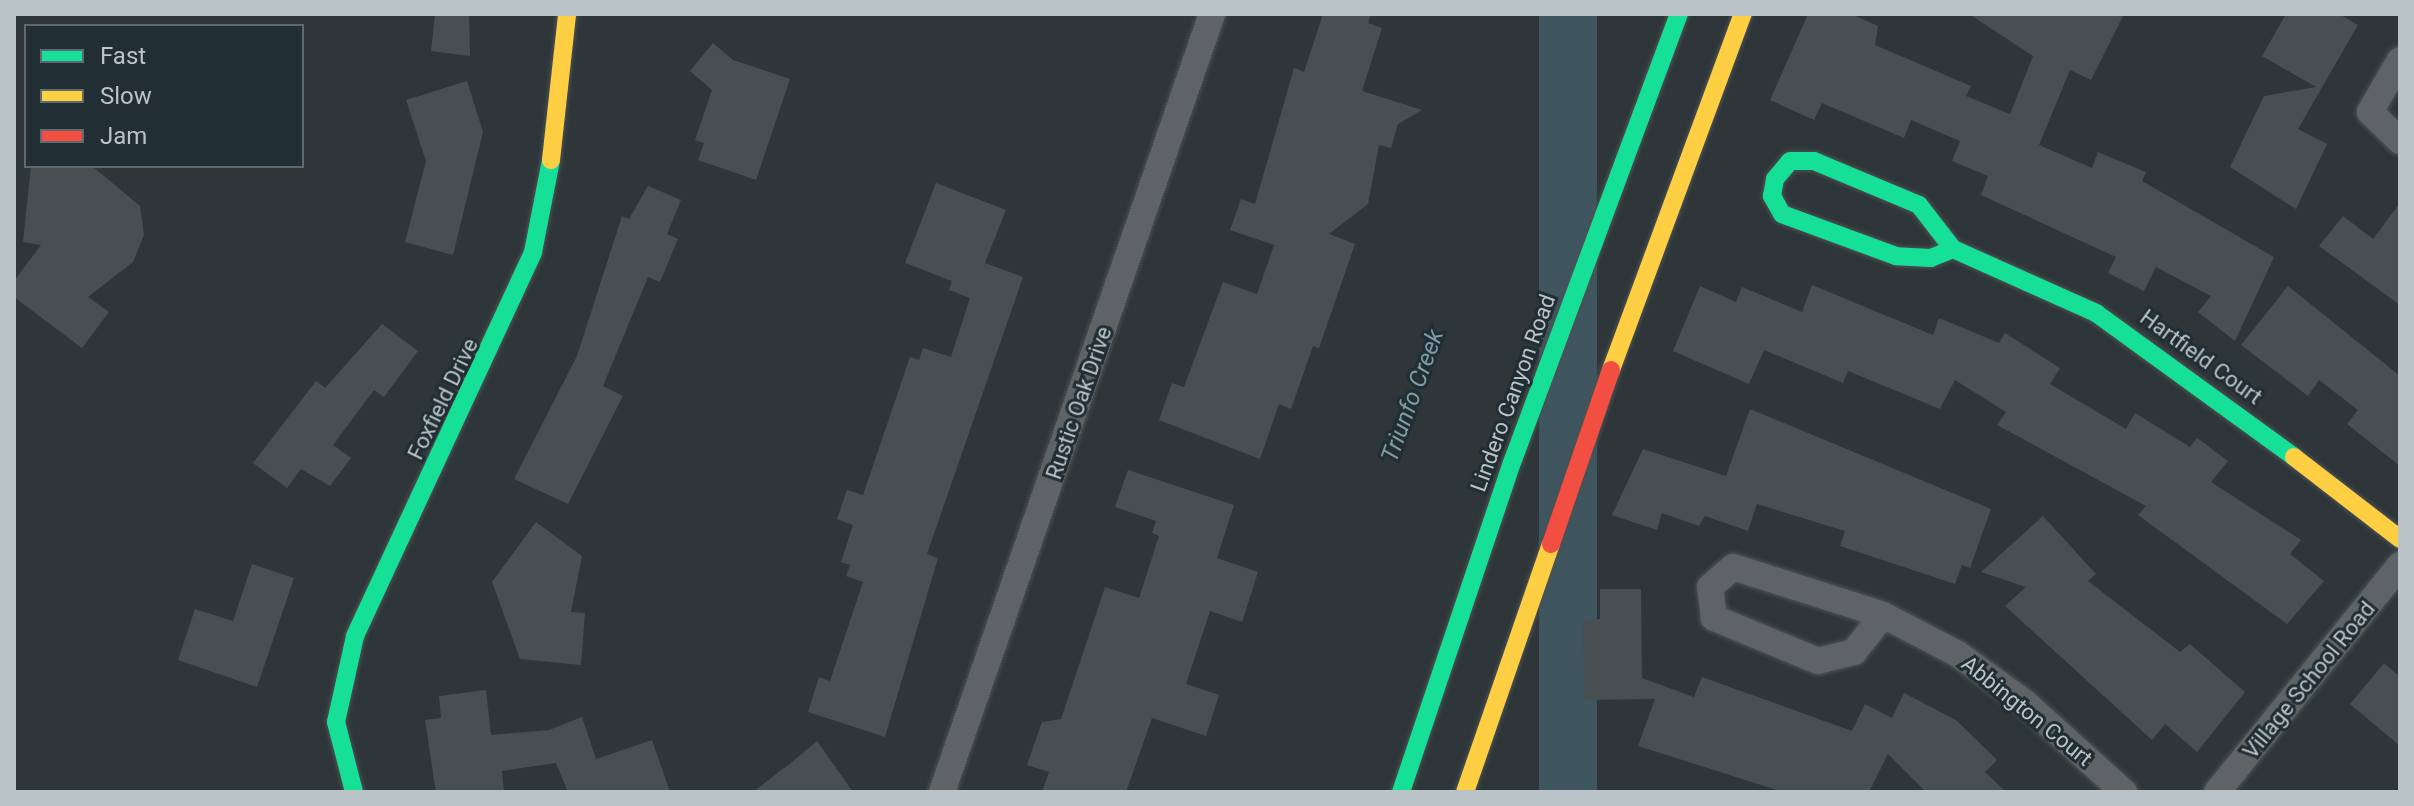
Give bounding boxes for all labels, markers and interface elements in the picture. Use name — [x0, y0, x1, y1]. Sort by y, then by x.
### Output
legend — [24, 24, 304, 168]
text: Fast — [100, 42, 146, 70]
text: Slow — [100, 82, 152, 110]
text: Jam — [100, 122, 147, 150]
street label: Lindero Canyon Road — [1465, 291, 1561, 495]
street label: Hartfield Court — [2135, 304, 2267, 410]
street label: Rustic Oak Drive — [1041, 323, 1117, 483]
water label: Triunfo Creek — [1376, 326, 1450, 466]
street label: Foxfield Drive — [402, 334, 484, 464]
street label: Village School Road — [2238, 596, 2380, 764]
street label: Abbington Court — [1956, 650, 2098, 772]

